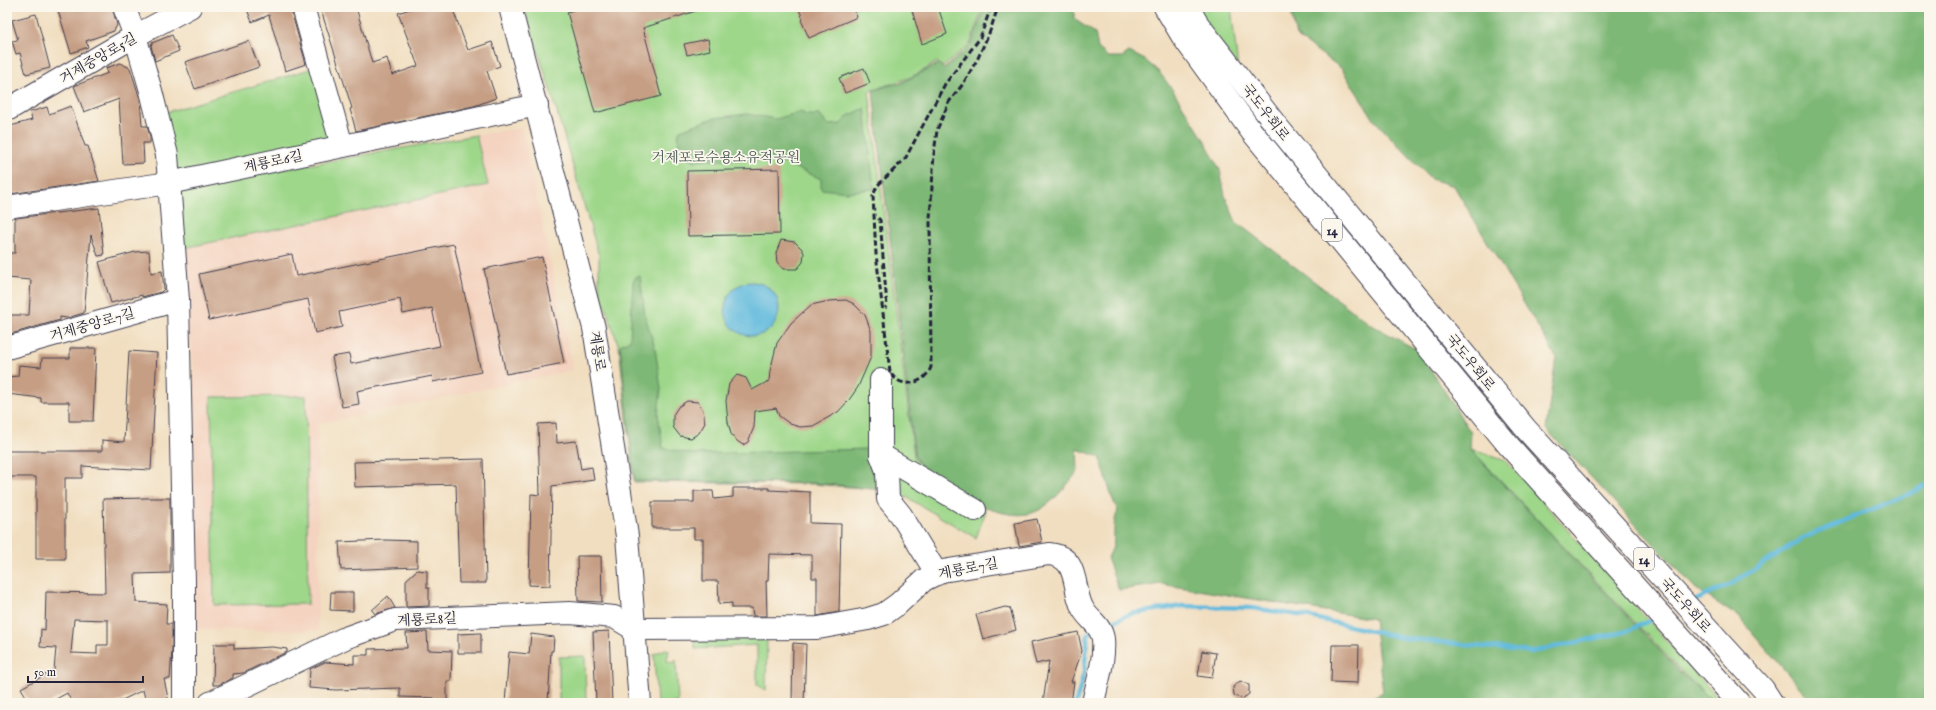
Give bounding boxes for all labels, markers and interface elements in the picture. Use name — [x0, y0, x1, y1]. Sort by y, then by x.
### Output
street label: 거제중앙로5길 — [57, 30, 140, 88]
street label: 국도우회로 — [1237, 80, 1293, 145]
street label: 계룡로6길 — [242, 147, 304, 177]
park label: 거제포로수용소유적공원 — [652, 149, 800, 167]
road number: 14 — [1322, 219, 1342, 241]
street label: 거제중앙로7길 — [48, 304, 137, 346]
street label: 계룡로 — [585, 330, 609, 373]
street label: 국도우회로 — [1442, 331, 1499, 395]
road number: 14 — [1634, 548, 1654, 570]
street label: 계룡로7길 — [937, 554, 1000, 584]
street label: 국도우회로 — [1656, 575, 1715, 637]
street label: 계룡로8길 — [397, 609, 457, 631]
scale bar — [28, 658, 143, 684]
text: 50 m — [34, 665, 56, 680]

